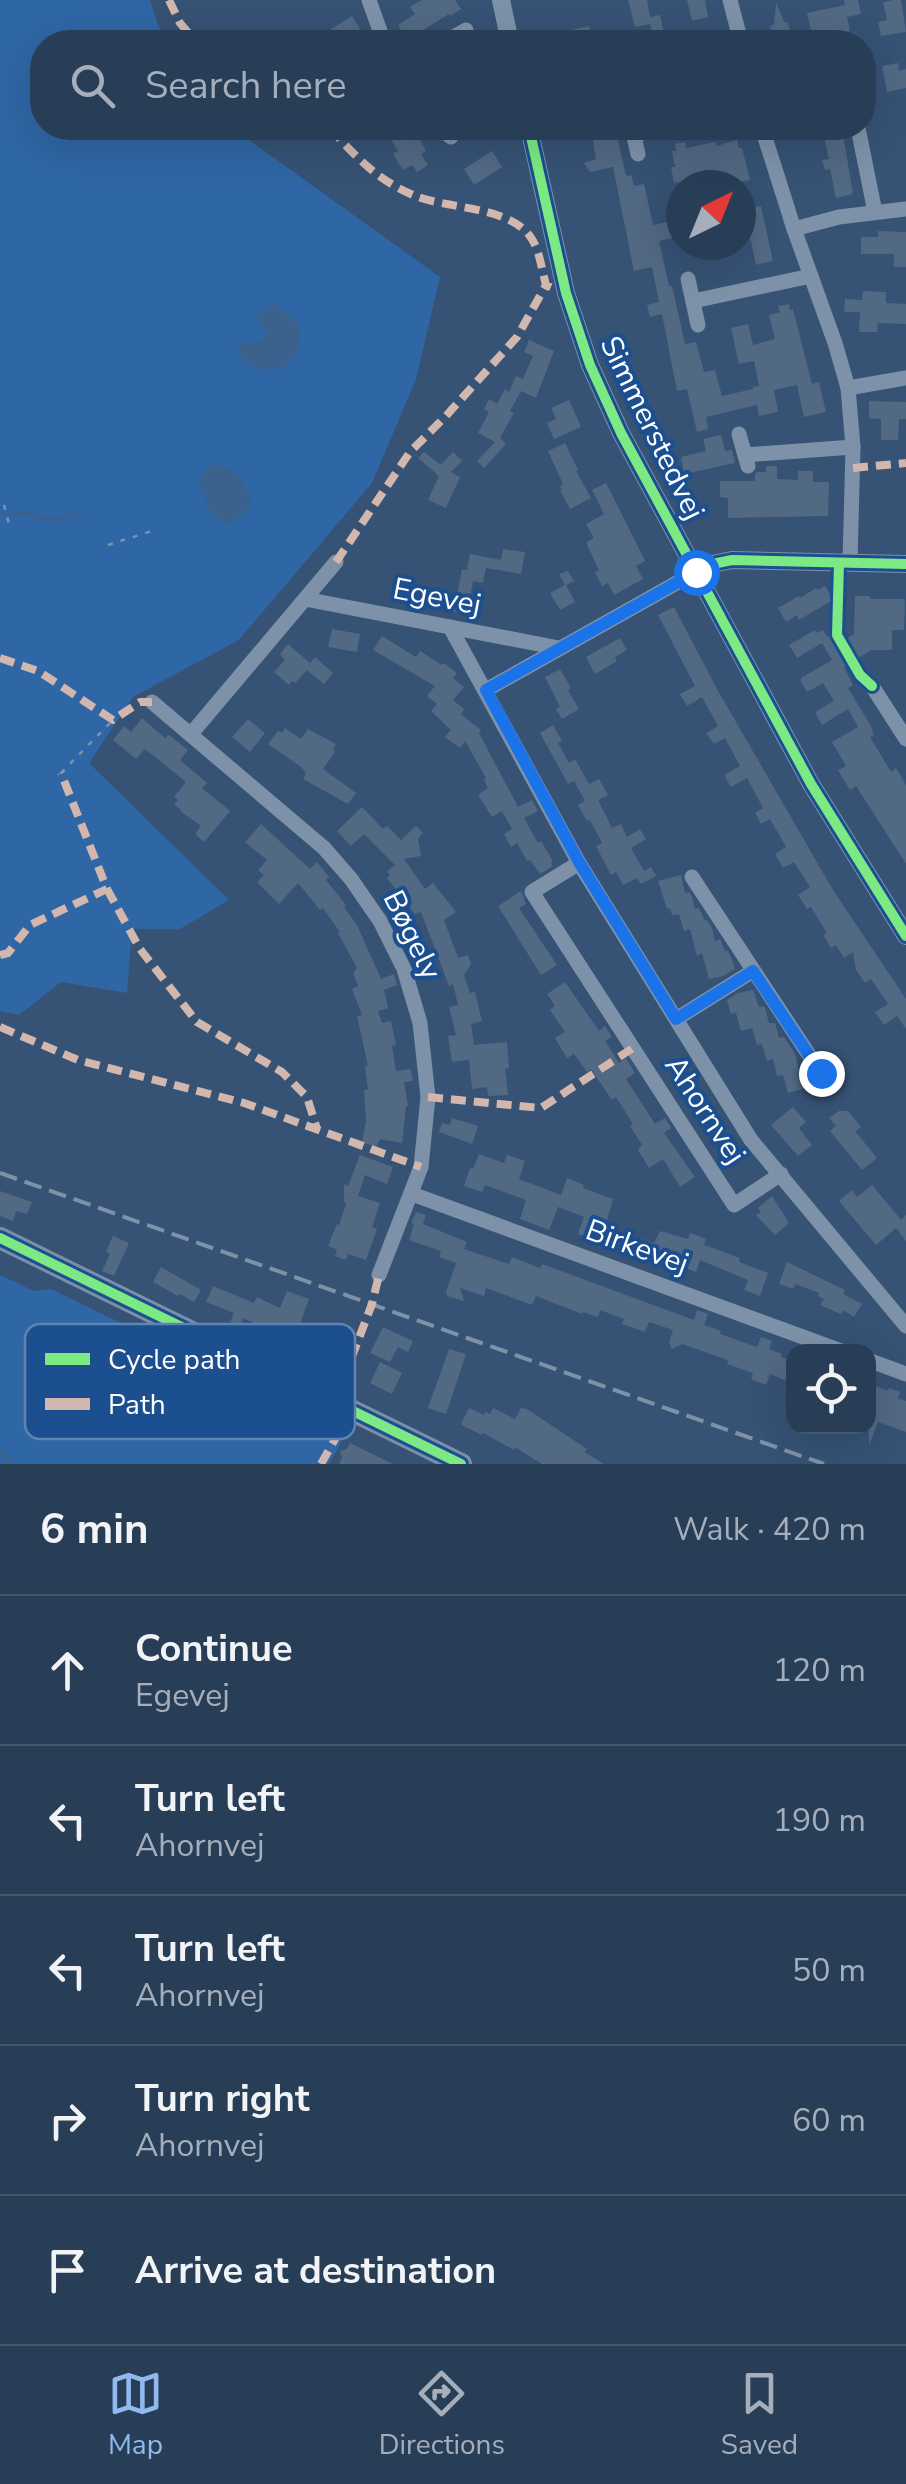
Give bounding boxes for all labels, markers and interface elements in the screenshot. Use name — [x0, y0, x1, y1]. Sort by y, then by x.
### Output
search box — [30, 30, 876, 140]
icon: search — [65, 58, 120, 113]
text: Search here — [145, 60, 346, 111]
north arrow — [666, 170, 756, 260]
street label: Simmerstedvej — [590, 329, 714, 527]
route start — [674, 550, 720, 596]
street label: Egevej — [389, 568, 485, 626]
street label: Bøgely — [373, 884, 451, 987]
street label: Ahornvej — [655, 1048, 755, 1172]
route end — [799, 1051, 845, 1097]
street label: Birkevej — [580, 1209, 694, 1285]
legend — [25, 1324, 355, 1439]
text: Cycle path — [108, 1341, 240, 1379]
map controls — [786, 1344, 876, 1434]
button: locate — [786, 1344, 876, 1434]
text: Path — [108, 1386, 166, 1424]
text: 6 min — [40, 1501, 149, 1558]
text: Walk · 420 m — [673, 1508, 866, 1551]
text: Continue — [135, 1623, 293, 1674]
icon: ahead — [40, 1643, 95, 1698]
text: 120 m — [773, 1649, 866, 1692]
text: Egevej — [135, 1674, 230, 1717]
text: Turn left — [135, 1773, 285, 1824]
icon: left — [40, 1793, 95, 1848]
text: 190 m — [773, 1799, 866, 1842]
text: Ahornvej — [135, 1824, 265, 1867]
text: Turn left — [135, 1923, 285, 1974]
icon: left — [40, 1943, 95, 1998]
text: 50 m — [792, 1949, 866, 1992]
text: Ahornvej — [135, 1974, 265, 2017]
text: Turn right — [135, 2073, 310, 2124]
icon: right — [40, 2093, 95, 2148]
text: 60 m — [792, 2099, 866, 2142]
text: Ahornvej — [135, 2124, 265, 2167]
icon: arrive — [40, 2243, 95, 2298]
text: Arrive at destination — [135, 2245, 496, 2296]
tab: Map — [108, 2366, 163, 2464]
tab: Directions — [379, 2366, 505, 2464]
tab: Saved — [721, 2366, 798, 2464]

